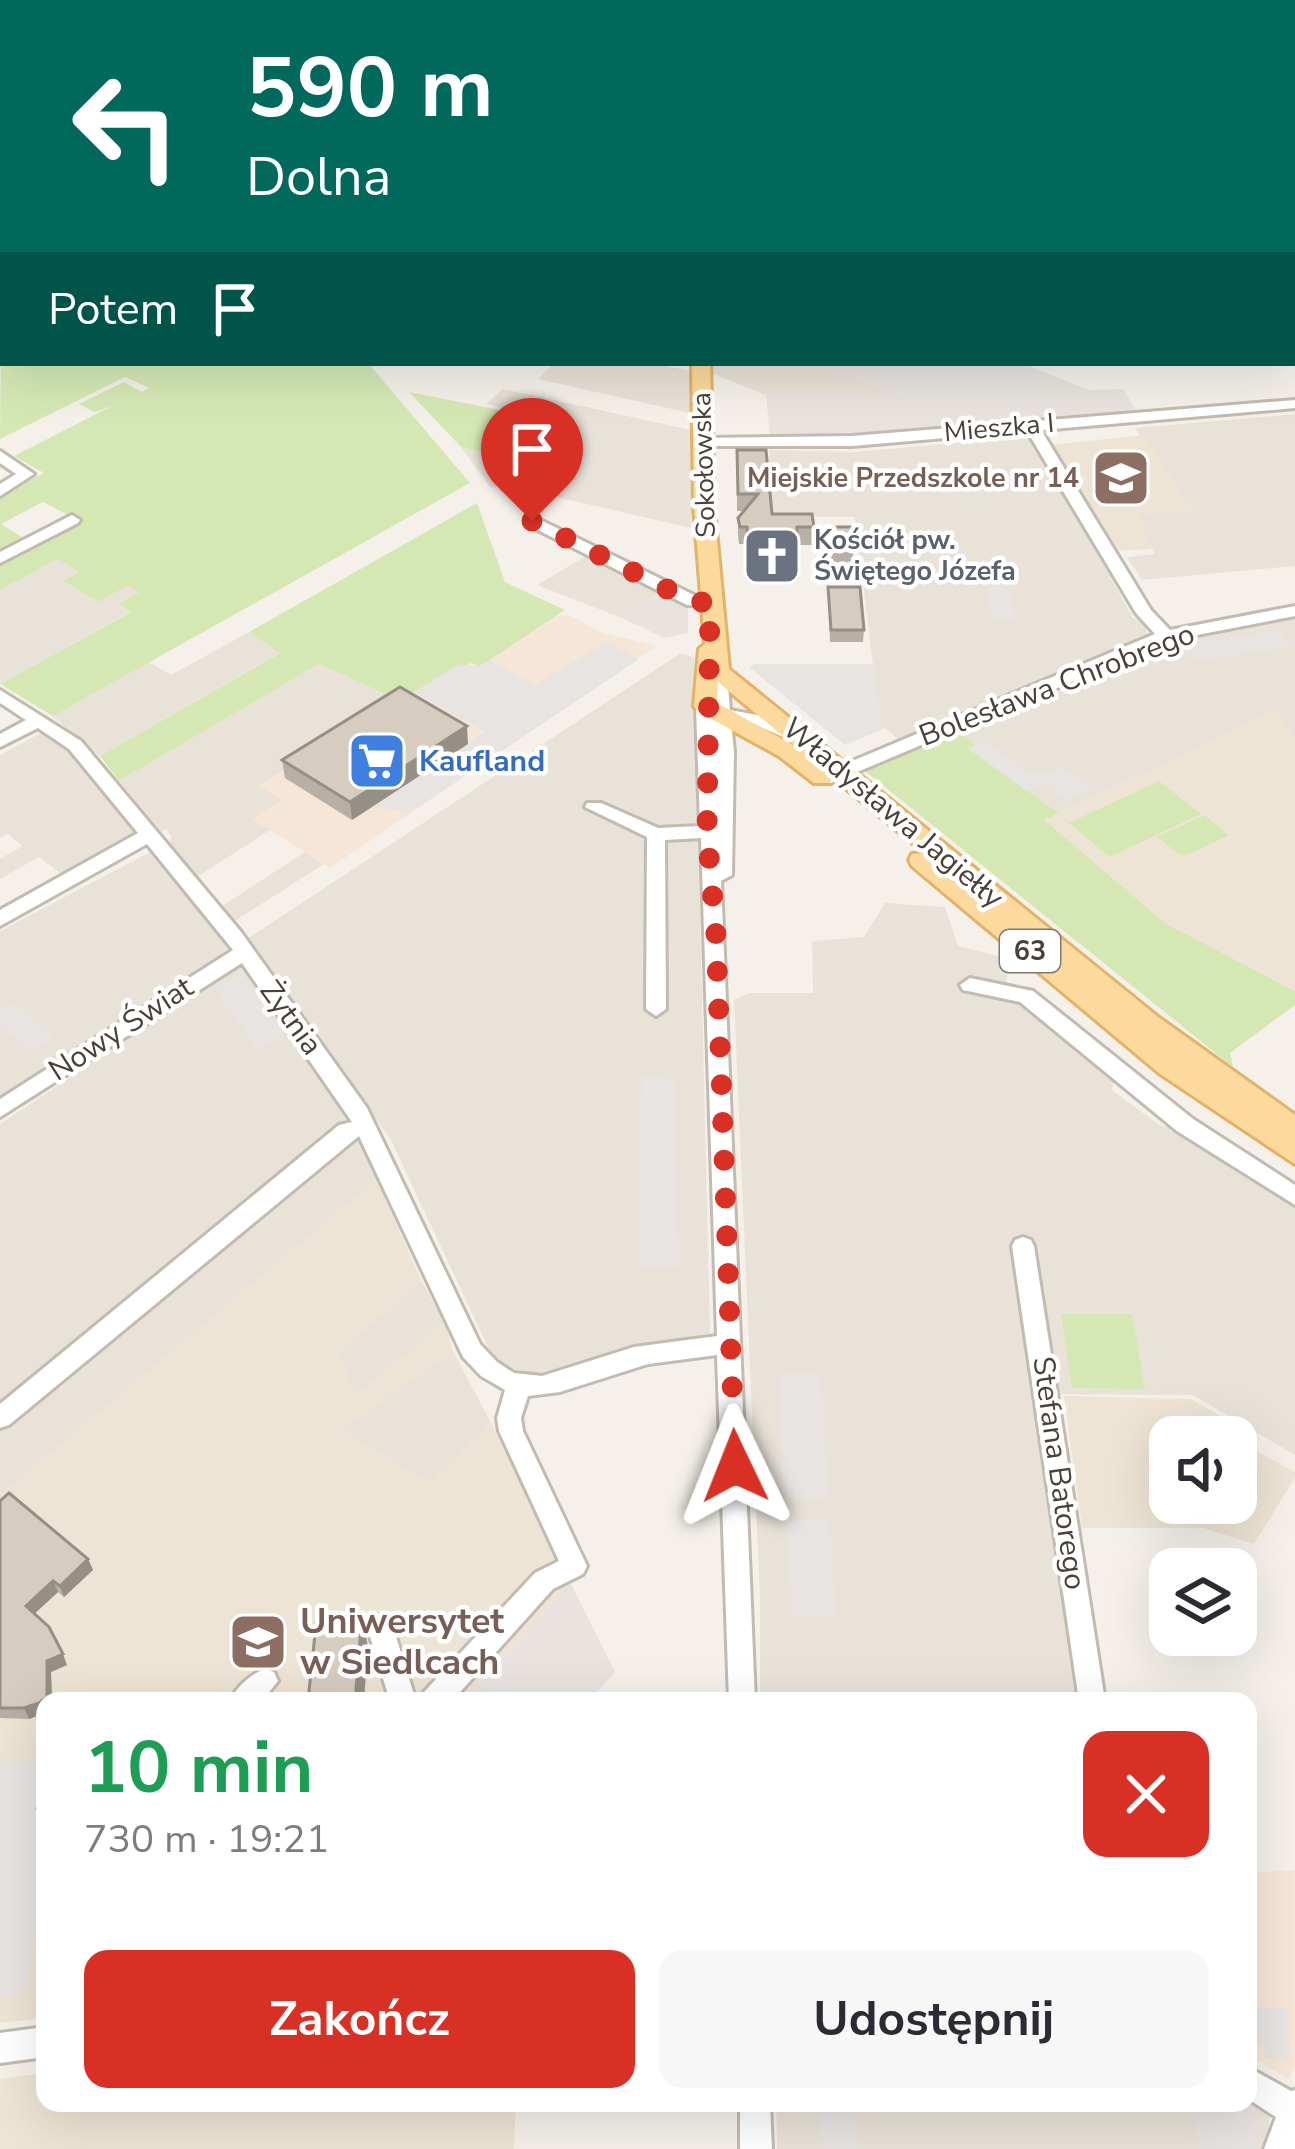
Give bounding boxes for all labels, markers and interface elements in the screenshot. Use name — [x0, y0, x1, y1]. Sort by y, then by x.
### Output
text: 590 m — [246, 31, 494, 146]
icon: left — [48, 48, 204, 204]
text: Dolna — [246, 140, 391, 214]
icon: arrive — [202, 276, 268, 342]
text: Potem — [48, 279, 178, 340]
street label: Sokołowska — [683, 392, 725, 538]
pin — [481, 398, 583, 521]
street label: Mieszka I — [942, 405, 1056, 451]
icon: arrive — [499, 416, 565, 482]
school or university icon: Miejskie Przedszkole nr 14 — [1090, 447, 1152, 509]
place label: Miejskie Przedszkole nr 14 — [747, 460, 1079, 497]
place label: Kościół pw. Świętego Józefa — [814, 522, 1016, 590]
church icon: Kościół pw. Świętego Józefa — [741, 525, 803, 587]
street label: Bolesława Chrobrego — [913, 614, 1201, 756]
street label: Władysława Jagiełły — [774, 708, 1013, 918]
supermarket icon: Kaufland — [346, 730, 408, 792]
place label: Kaufland — [419, 741, 545, 782]
road number: 63 — [1000, 930, 1060, 972]
street label: Nowy Świat — [41, 967, 202, 1091]
street label: Żytnia — [250, 972, 332, 1064]
street label: Stefana Batorego — [1022, 1354, 1096, 1592]
position arrow — [672, 1403, 798, 1529]
map controls — [1149, 1416, 1257, 1656]
button: sound — [1149, 1416, 1257, 1524]
button: layers — [1149, 1548, 1257, 1656]
place label: Uniwersytet w Siedlcach — [300, 1597, 504, 1687]
school or university icon: Uniwersytet w Siedlcach — [227, 1611, 289, 1673]
text: 10 min — [84, 1719, 313, 1817]
button: close — [1083, 1731, 1209, 1857]
text: 730 m · 19:21 — [84, 1813, 329, 1866]
button: Zakończ — [84, 1950, 635, 2088]
button: Udostępnij — [659, 1950, 1209, 2088]

